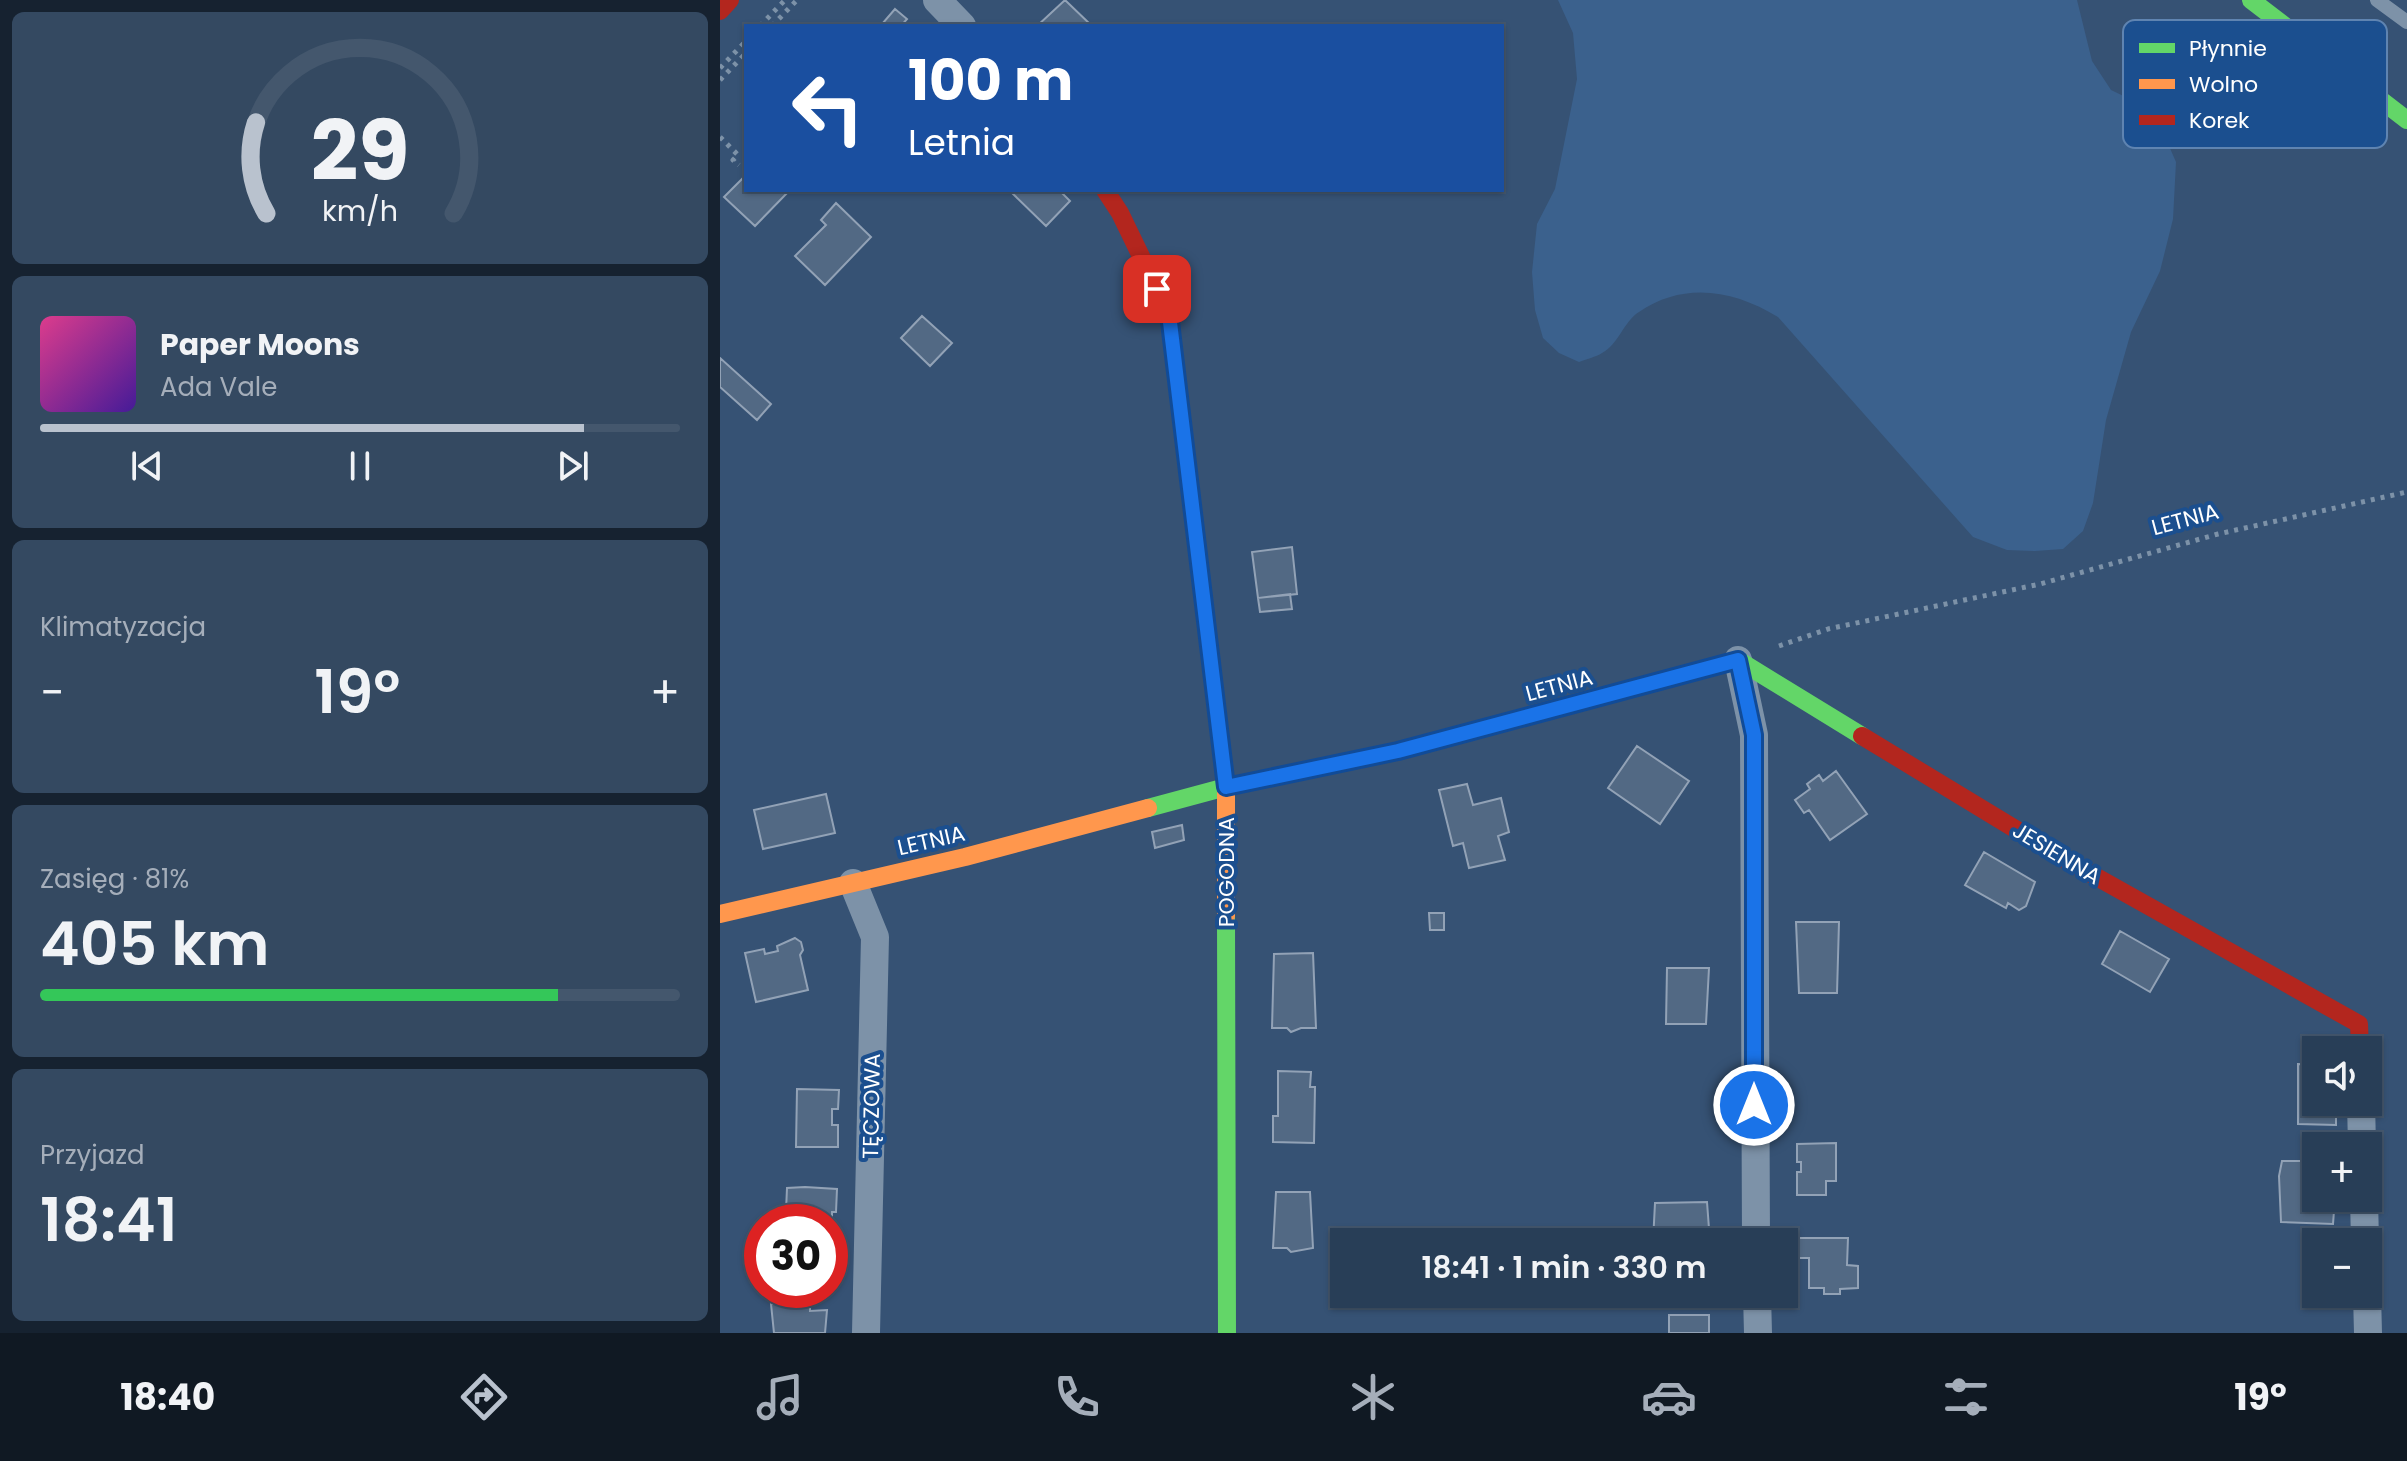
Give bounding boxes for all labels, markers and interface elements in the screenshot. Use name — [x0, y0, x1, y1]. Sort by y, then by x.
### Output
legend — [2123, 20, 2387, 148]
text: Płynnie — [2189, 33, 2267, 64]
text: 100 m — [908, 41, 1073, 120]
icon: left — [776, 56, 880, 160]
text: Wolno — [2189, 69, 2258, 100]
text: 29 — [311, 93, 409, 209]
text: Korek — [2189, 105, 2250, 136]
text: Letnia — [908, 117, 1015, 168]
text: km/h — [322, 191, 398, 231]
pin — [1123, 255, 1191, 323]
icon: arrive — [1135, 267, 1179, 311]
text: Paper Moons — [160, 323, 360, 366]
text: Ada Vale — [160, 369, 277, 405]
icon: previous — [125, 444, 169, 488]
icon: pause — [338, 444, 382, 488]
icon: next — [551, 444, 595, 488]
street label: LETNIA — [2148, 496, 2222, 543]
text: Klimatyzacja — [40, 609, 206, 645]
text: 19° — [314, 650, 400, 734]
text: − — [40, 662, 64, 723]
text: + — [650, 662, 680, 723]
street label: LETNIA — [1522, 662, 1596, 709]
street label: JESIENNA — [2007, 815, 2107, 892]
street label: POGODNA — [1211, 817, 1242, 927]
street label: LETNIA — [894, 818, 968, 863]
text: Zasięg · 81% — [40, 861, 189, 897]
text: 405 km — [40, 902, 269, 986]
map controls — [2302, 1036, 2382, 1308]
button: sound — [2302, 1036, 2382, 1116]
street label: TĘCZOWA — [855, 1053, 888, 1159]
position arrow — [1712, 1063, 1796, 1147]
button: + — [2302, 1132, 2382, 1212]
text: Przyjazd — [40, 1137, 145, 1173]
text: 18:41 — [40, 1178, 177, 1262]
speed limit sign: 30 — [744, 1204, 848, 1308]
button: − — [2302, 1228, 2382, 1308]
text: 18:41 · 1 min · 330 m — [1422, 1246, 1707, 1289]
icon: directions — [456, 1369, 512, 1425]
icon: music — [752, 1369, 808, 1425]
icon: phone — [1049, 1369, 1105, 1425]
icon: climate — [1345, 1369, 1401, 1425]
icon: car — [1641, 1369, 1697, 1425]
icon: filters — [1938, 1369, 1994, 1425]
text: 18:40 — [120, 1372, 215, 1423]
text: 19° — [2234, 1372, 2287, 1423]

